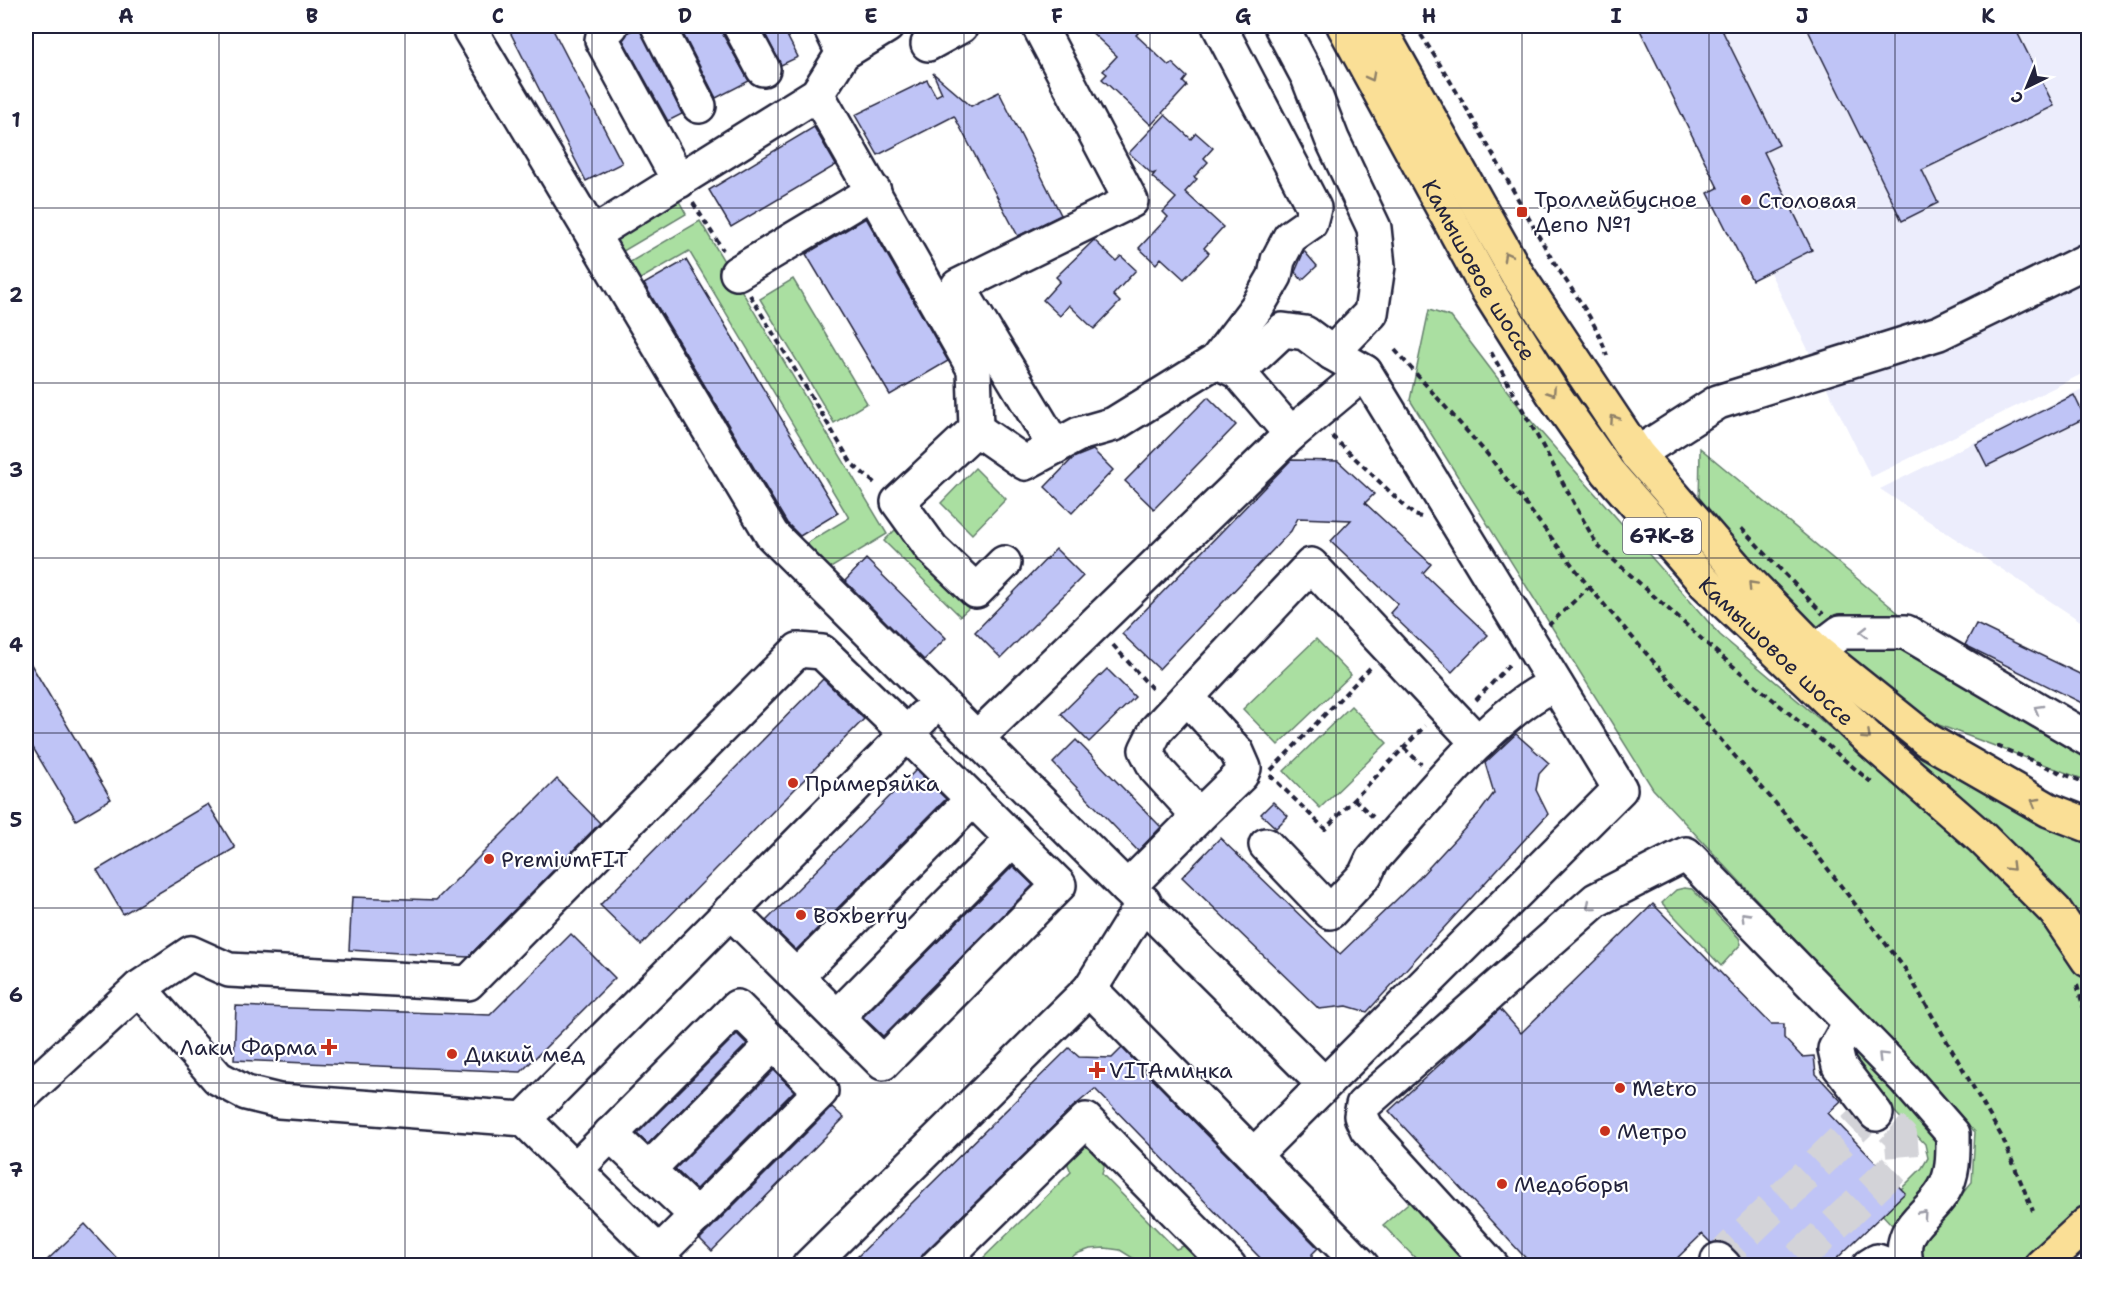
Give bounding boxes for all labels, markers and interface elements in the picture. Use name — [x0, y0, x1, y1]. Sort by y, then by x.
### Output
text: A — [118, 3, 134, 29]
text: B — [306, 3, 318, 29]
text: C — [492, 3, 504, 29]
text: D — [678, 3, 692, 29]
text: E — [864, 3, 878, 29]
text: F — [1051, 3, 1063, 29]
text: G — [1235, 3, 1251, 29]
text: H — [1422, 3, 1436, 29]
text: I — [1610, 3, 1622, 29]
text: J — [1796, 3, 1809, 29]
text: K — [1981, 3, 1995, 29]
north arrow — [1997, 57, 2057, 117]
one-way arrow — [1364, 71, 1375, 82]
text: С — [2006, 86, 2028, 109]
text: 1 — [11, 107, 21, 133]
street label: Камышовое шоссе — [1416, 174, 1543, 366]
place label: Троллейбусное Депо №1 — [1534, 185, 1697, 239]
place label: Столовая — [1758, 186, 1857, 215]
marker: Столовая — [1739, 193, 1753, 207]
marker: Троллейбусное Депо №1 — [1515, 205, 1529, 219]
one-way arrow — [1503, 252, 1514, 262]
text: 2 — [9, 282, 23, 308]
one-way arrow — [1545, 385, 1556, 396]
one-way arrow — [1610, 415, 1621, 426]
text: 3 — [9, 457, 23, 483]
road number: 67К-8 — [1623, 518, 1701, 554]
street label: Камышовое шоссе — [1692, 570, 1861, 732]
one-way arrow — [1748, 582, 1759, 593]
one-way arrow — [1859, 626, 1868, 638]
text: 4 — [9, 632, 23, 658]
one-way arrow — [2034, 705, 2044, 717]
one-way arrow — [1859, 729, 1870, 740]
place label: Примеряйка — [805, 769, 940, 798]
marker: Примеряйка — [786, 776, 800, 790]
one-way arrow — [2031, 798, 2041, 810]
text: 5 — [10, 807, 22, 833]
place label: PremiumFIT — [501, 845, 629, 874]
marker: PremiumFIT — [482, 852, 496, 866]
one-way arrow — [2004, 860, 2015, 871]
one-way arrow — [1586, 898, 1597, 909]
place label: Boxberry — [813, 901, 908, 930]
marker: Boxberry — [794, 908, 808, 922]
one-way arrow — [1742, 912, 1753, 923]
text: 6 — [9, 982, 23, 1008]
place label: Лаки Фарма — [180, 1033, 317, 1062]
marker: Лаки Фарма — [322, 1040, 336, 1054]
place label: Дикий мед — [464, 1040, 585, 1069]
marker: Дикий мед — [445, 1047, 459, 1061]
one-way arrow — [1878, 1052, 1889, 1063]
place label: VITAминка — [1109, 1056, 1233, 1085]
marker: VITAминка — [1090, 1063, 1104, 1077]
place label: Metro — [1632, 1074, 1697, 1103]
marker: Metro — [1613, 1081, 1627, 1095]
place label: Метро — [1617, 1117, 1687, 1146]
marker: Метро — [1598, 1124, 1612, 1138]
text: 7 — [9, 1157, 23, 1183]
place label: Медоборы — [1514, 1170, 1629, 1199]
marker: Медоборы — [1495, 1177, 1509, 1191]
one-way arrow — [1916, 1210, 1927, 1220]

